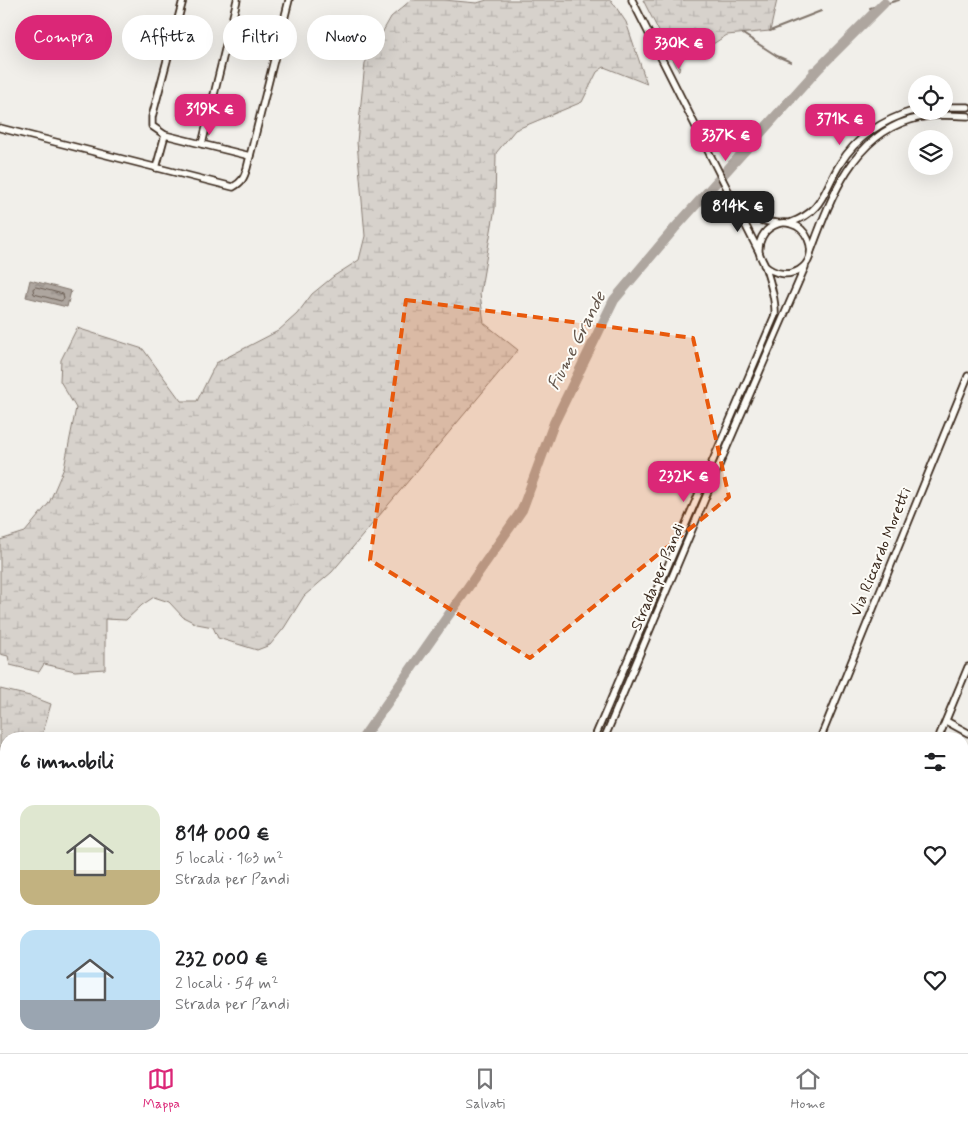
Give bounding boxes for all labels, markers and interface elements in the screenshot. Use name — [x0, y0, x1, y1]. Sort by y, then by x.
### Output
chip: Compra — [15, 15, 112, 60]
chip: Affitta — [122, 15, 213, 60]
chip: Filtri — [223, 15, 297, 60]
chip: Nuovo — [307, 15, 385, 60]
pin: 330K € — [638, 28, 720, 70]
text: 330K € — [654, 33, 704, 54]
map controls — [908, 75, 953, 175]
button: locate — [908, 75, 953, 120]
pin: 319K € — [169, 94, 251, 136]
text: 319K € — [186, 99, 234, 120]
pin: 371K € — [799, 104, 881, 146]
text: 371K € — [816, 109, 864, 130]
pin: 337K € — [685, 120, 767, 162]
text: 337K € — [701, 125, 751, 146]
button: layers — [908, 130, 953, 175]
pin: 814K € — [697, 190, 779, 233]
text: 814K € — [712, 196, 764, 217]
water label: Fiume Grande — [542, 287, 612, 394]
pin: 232K € — [643, 460, 725, 503]
text: 232K € — [659, 466, 709, 487]
street label: Via Riccardo Moretti — [845, 484, 917, 620]
street label: Strada per Pandi — [626, 520, 690, 634]
text: 6 immobili — [20, 748, 114, 776]
icon: filters — [921, 748, 949, 776]
text: 814 000 € — [175, 820, 270, 848]
icon: home — [60, 825, 120, 885]
icon: heart — [921, 841, 949, 869]
text: 5 locali · 163 m² — [175, 848, 283, 869]
text: Strada per Pandi — [175, 869, 290, 890]
text: 232 000 € — [175, 945, 268, 973]
icon: home — [60, 950, 120, 1010]
icon: heart — [921, 966, 949, 994]
text: 2 locali · 54 m² — [175, 973, 278, 994]
text: Strada per Pandi — [175, 994, 290, 1015]
tab: Mappa — [143, 1065, 180, 1113]
tab: Salvati — [466, 1065, 505, 1113]
tab: Home — [790, 1065, 825, 1113]

